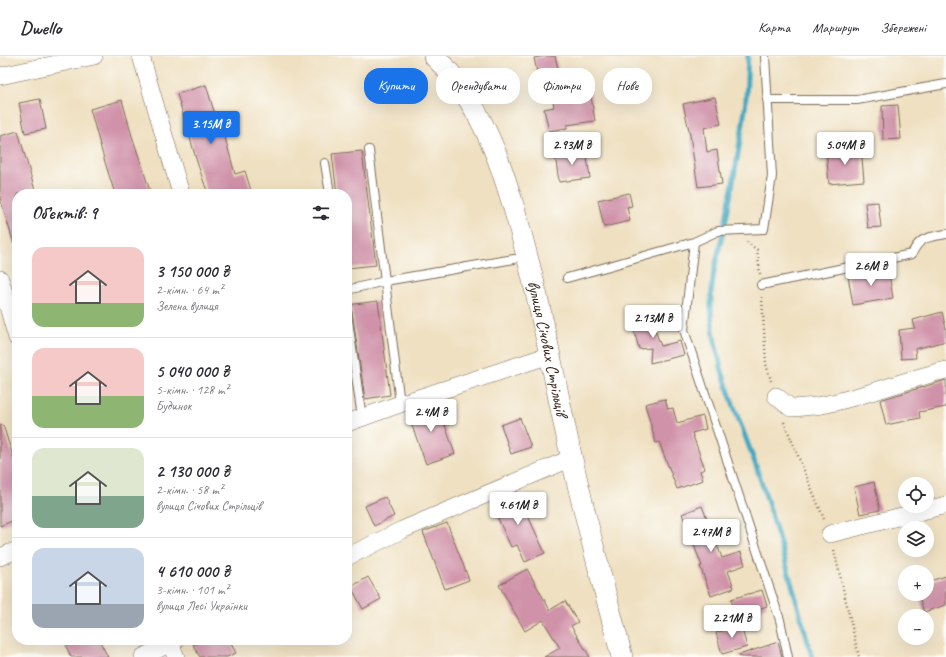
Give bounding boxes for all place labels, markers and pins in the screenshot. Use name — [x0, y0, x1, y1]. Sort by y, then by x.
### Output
pin: 3.15M ₴ — [174, 111, 248, 145]
pin: 2.93M ₴ — [535, 132, 609, 166]
pin: 5.04M ₴ — [808, 132, 882, 166]
pin: 2.6M ₴ — [838, 253, 904, 287]
pin: 2.13M ₴ — [616, 305, 690, 339]
pin: 2.4M ₴ — [398, 399, 464, 433]
pin: 4.61M ₴ — [481, 492, 555, 526]
pin: 2.47M ₴ — [674, 519, 748, 553]
pin: 2.21M ₴ — [695, 605, 769, 639]

